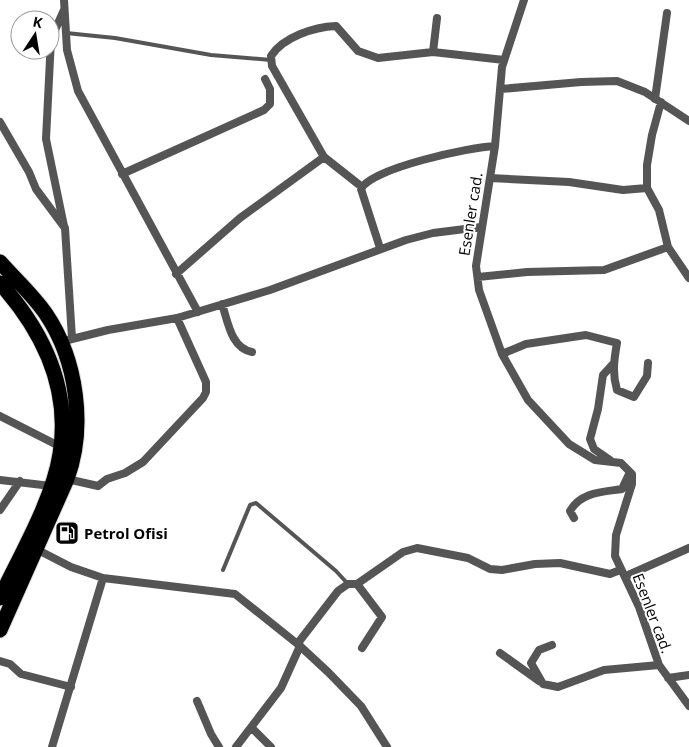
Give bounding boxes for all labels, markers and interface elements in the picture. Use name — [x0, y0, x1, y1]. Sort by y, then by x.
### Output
north arrow — [10, 10, 60, 60]
text: K — [31, 12, 45, 32]
street label: Esenler cad. — [454, 171, 486, 257]
fuel station icon: Petrol Ofisi — [54, 520, 80, 546]
place label: Petrol Ofisi — [84, 523, 168, 543]
street label: Esenler cad. — [629, 570, 677, 656]

